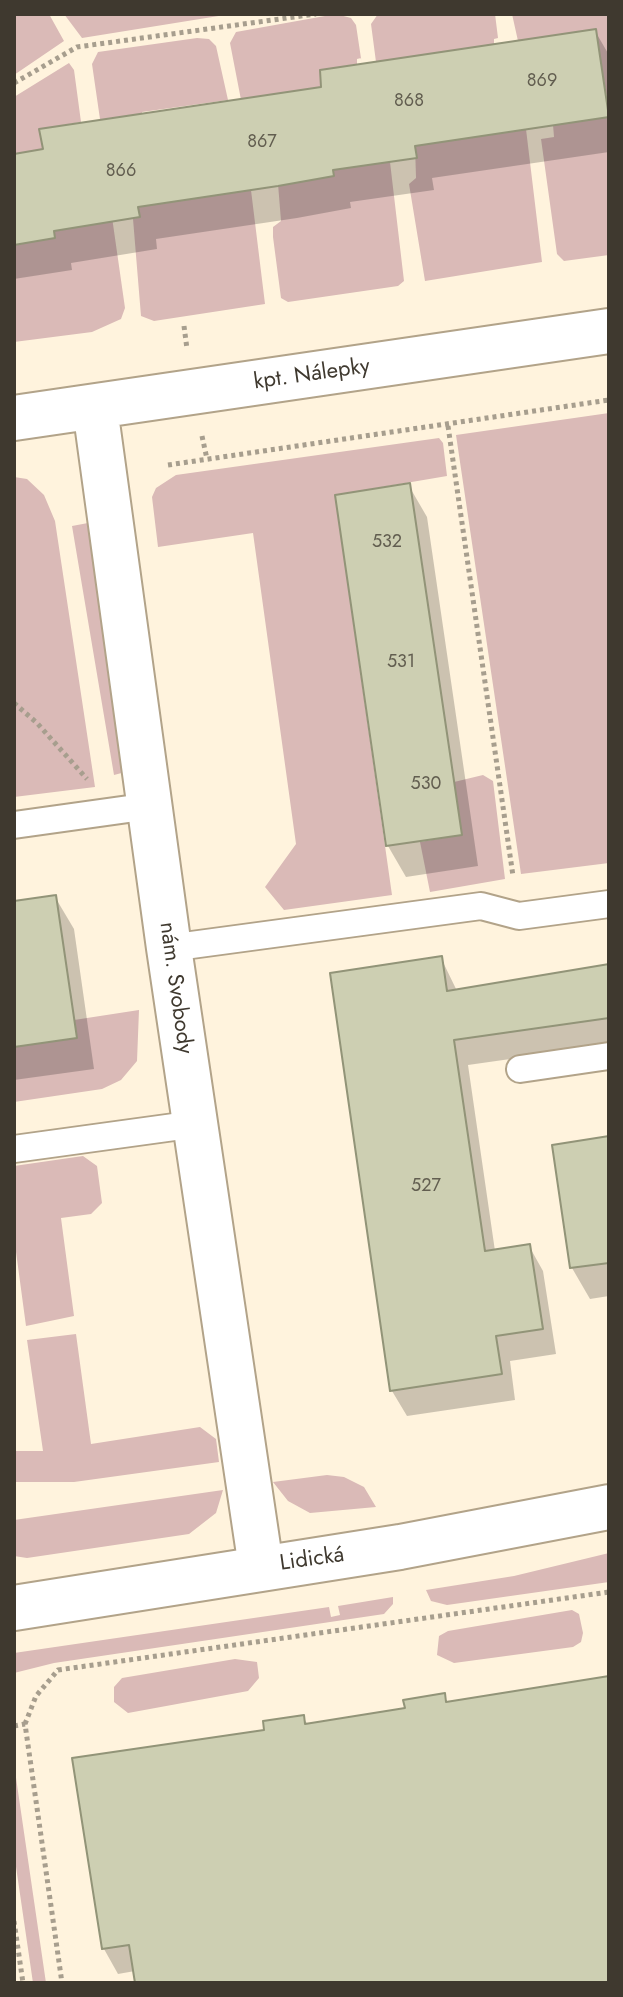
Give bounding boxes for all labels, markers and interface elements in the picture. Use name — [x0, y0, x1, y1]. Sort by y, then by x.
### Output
house number: 869 — [527, 71, 557, 93]
house number: 868 — [394, 91, 424, 113]
house number: 867 — [247, 132, 277, 154]
house number: 866 — [106, 161, 136, 183]
street label: kpt. Nálepky — [252, 354, 372, 396]
house number: 532 — [372, 532, 402, 554]
house number: 531 — [387, 652, 415, 674]
house number: 530 — [411, 774, 441, 796]
street label: nám. Svobody — [153, 920, 197, 1056]
house number: 527 — [411, 1176, 441, 1198]
street label: Lidická — [278, 1542, 346, 1578]

